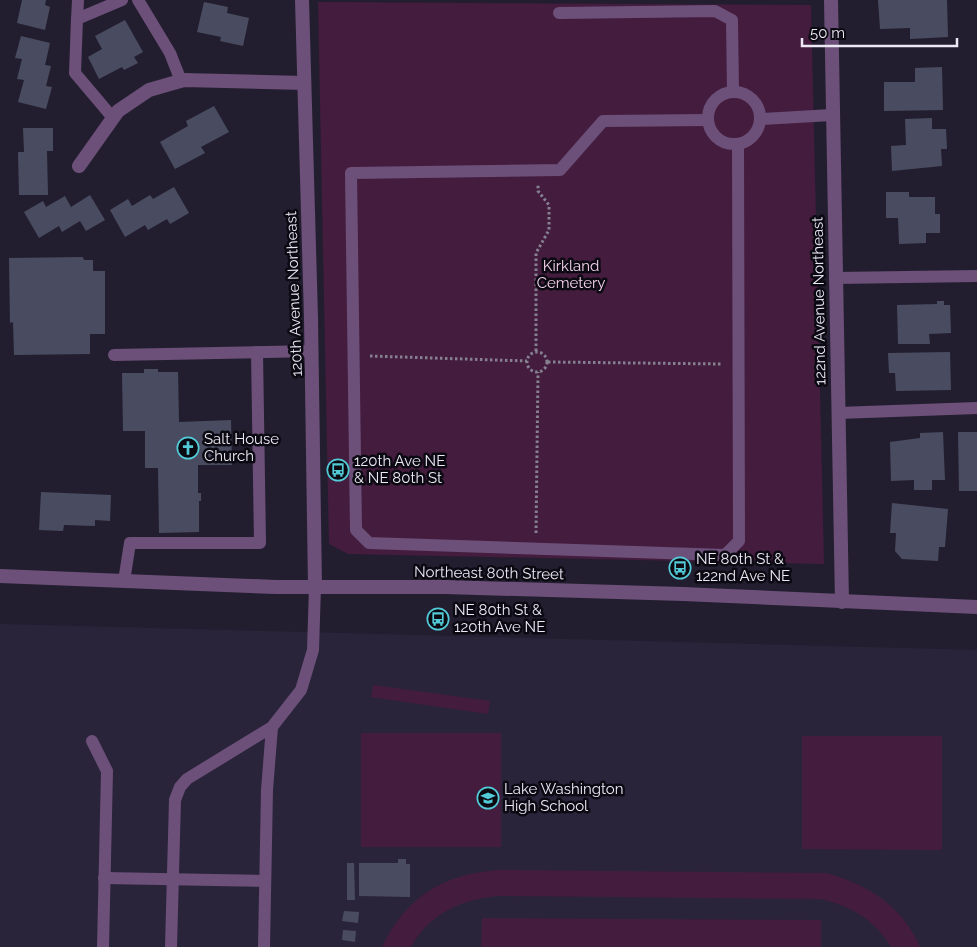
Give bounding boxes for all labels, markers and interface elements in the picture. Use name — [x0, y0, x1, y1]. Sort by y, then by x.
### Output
scale bar — [802, 15, 957, 47]
text: 50 m — [810, 24, 845, 42]
street label: 120th Avenue Northeast — [282, 211, 306, 377]
street label: 122nd Avenue Northeast — [809, 217, 829, 385]
park label: Kirkland Cemetery — [537, 257, 605, 292]
place label: Salt House Church — [204, 430, 279, 465]
church icon: Salt House Church — [176, 436, 200, 460]
place label: 120th Ave NE & NE 80th St — [354, 452, 445, 487]
bus stop icon: 120th Ave NE & NE 80th St — [326, 458, 350, 482]
place label: NE 80th St & 122nd Ave NE — [696, 550, 790, 585]
bus stop icon: NE 80th St & 122nd Ave NE — [668, 556, 692, 580]
street label: Northeast 80th Street — [414, 563, 564, 583]
place label: NE 80th St & 120th Ave NE — [454, 601, 545, 636]
bus stop icon: NE 80th St & 120th Ave NE — [426, 607, 450, 631]
place label: Lake Washington High School — [504, 780, 624, 815]
school or university icon: Lake Washington High School — [476, 786, 500, 810]

